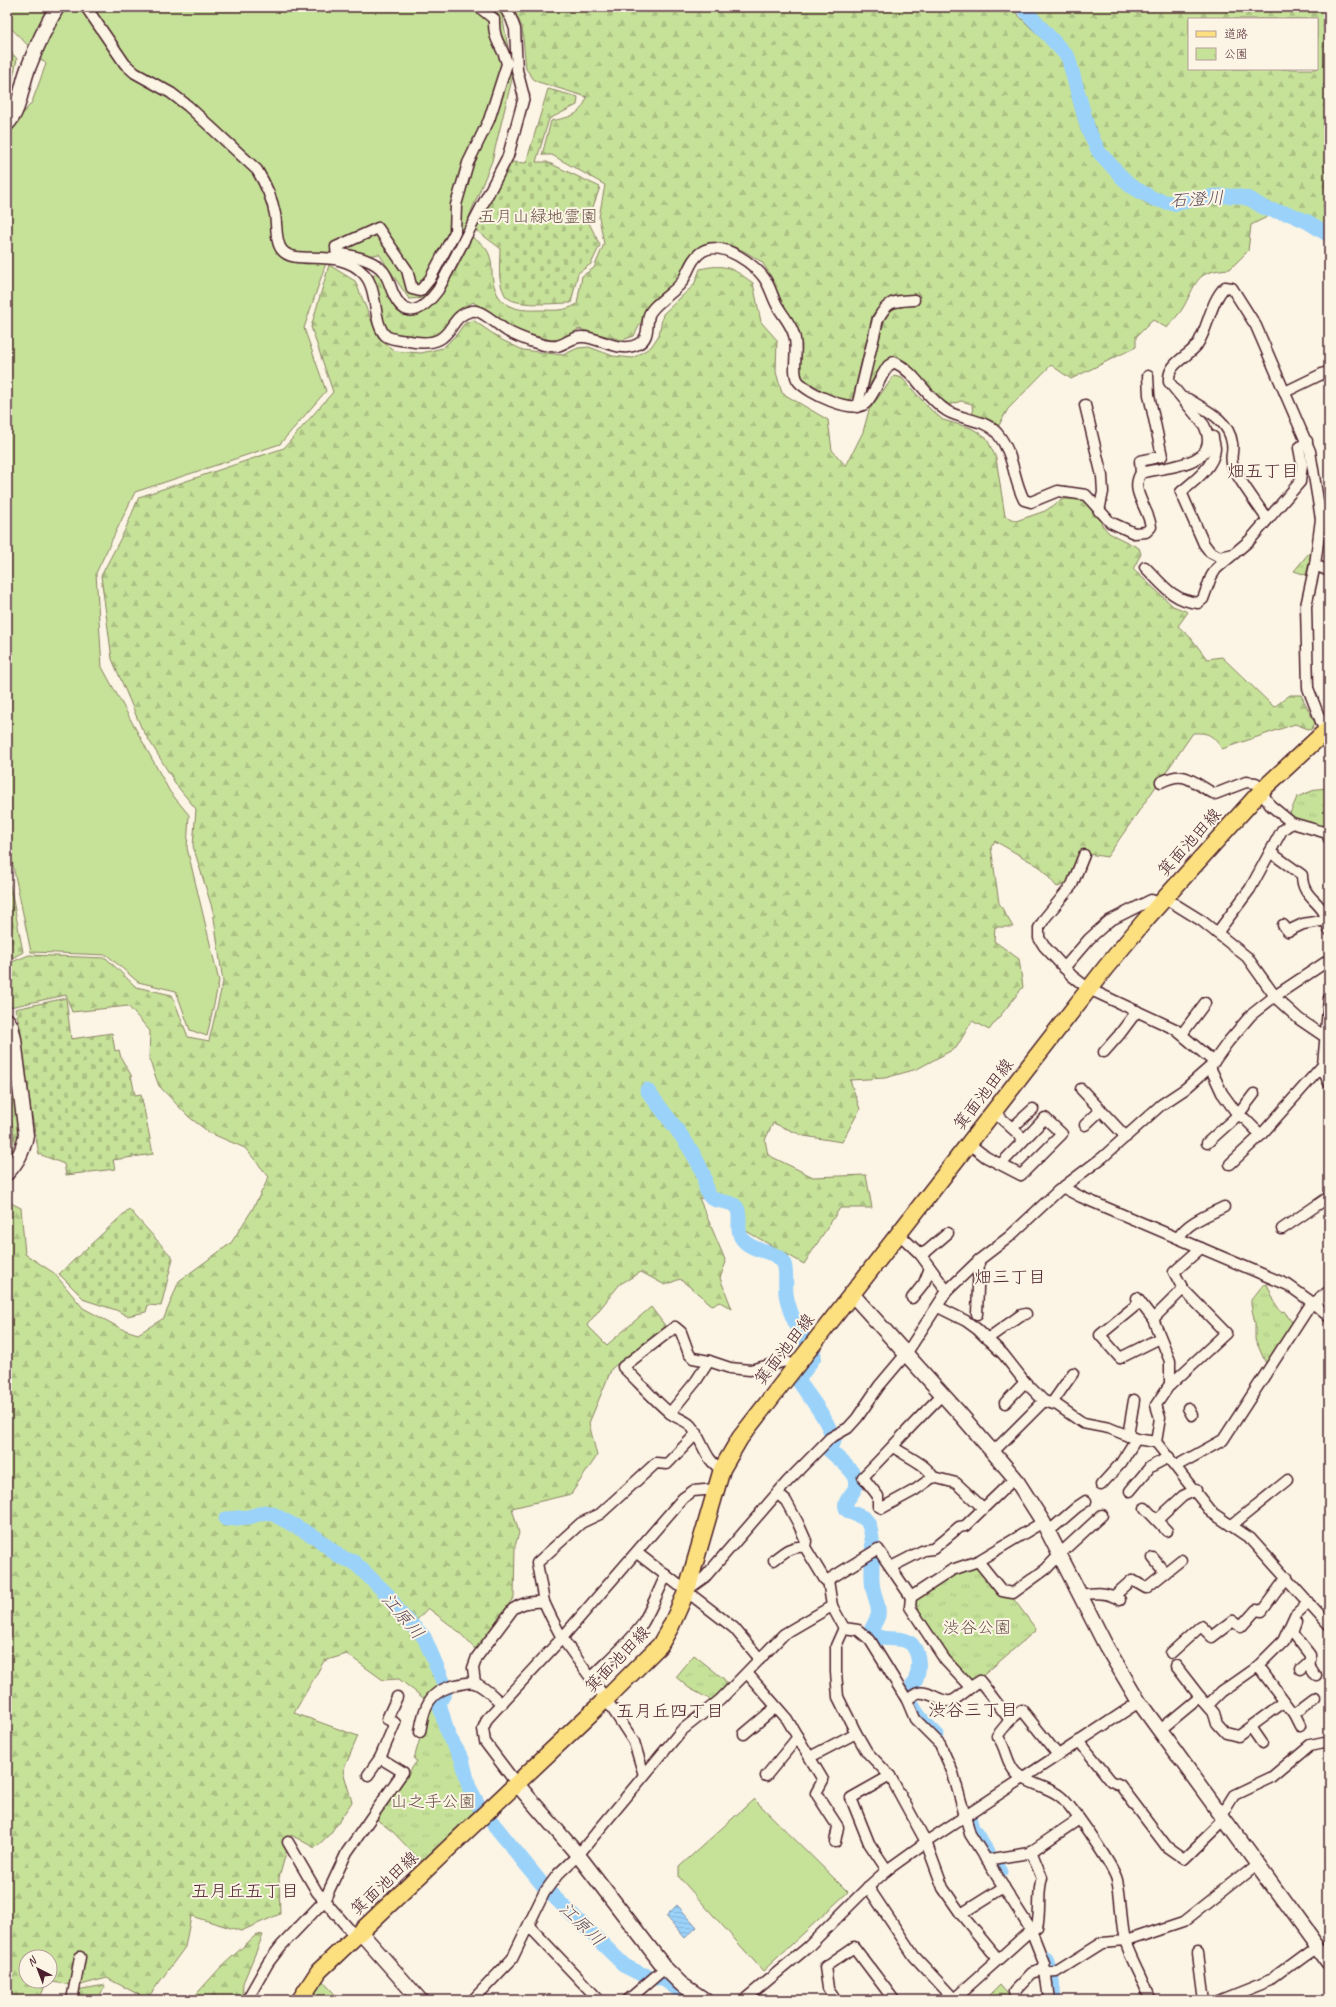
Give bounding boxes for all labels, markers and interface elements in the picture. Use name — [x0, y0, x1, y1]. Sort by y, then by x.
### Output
legend — [1188, 18, 1318, 70]
text: 道路 — [1224, 26, 1248, 42]
text: 公園 — [1224, 46, 1248, 62]
water label: 石澄川 — [1169, 187, 1225, 211]
park label: 五月山緑地霊園 — [479, 206, 598, 227]
district label: 畑五丁目 — [1227, 460, 1299, 482]
street label: 箕面池田線 — [1153, 804, 1226, 881]
street label: 箕面池田線 — [949, 1054, 1018, 1134]
district label: 畑三丁目 — [974, 1266, 1046, 1288]
street label: 箕面池田線 — [750, 1309, 819, 1389]
water label: 江原川 — [377, 1588, 429, 1644]
park label: 渋谷公園 — [943, 1617, 1011, 1638]
street label: 箕面池田線 — [580, 1621, 654, 1697]
district label: 渋谷三丁目 — [928, 1699, 1018, 1721]
district label: 五月丘四丁目 — [616, 1700, 724, 1722]
park label: 山之手公園 — [391, 1791, 476, 1812]
street label: 箕面池田線 — [346, 1847, 423, 1920]
district label: 五月丘五丁目 — [191, 1880, 299, 1902]
water label: 江原川 — [555, 1897, 609, 1951]
north arrow — [18, 1949, 58, 1989]
text: N — [24, 1953, 40, 1969]

